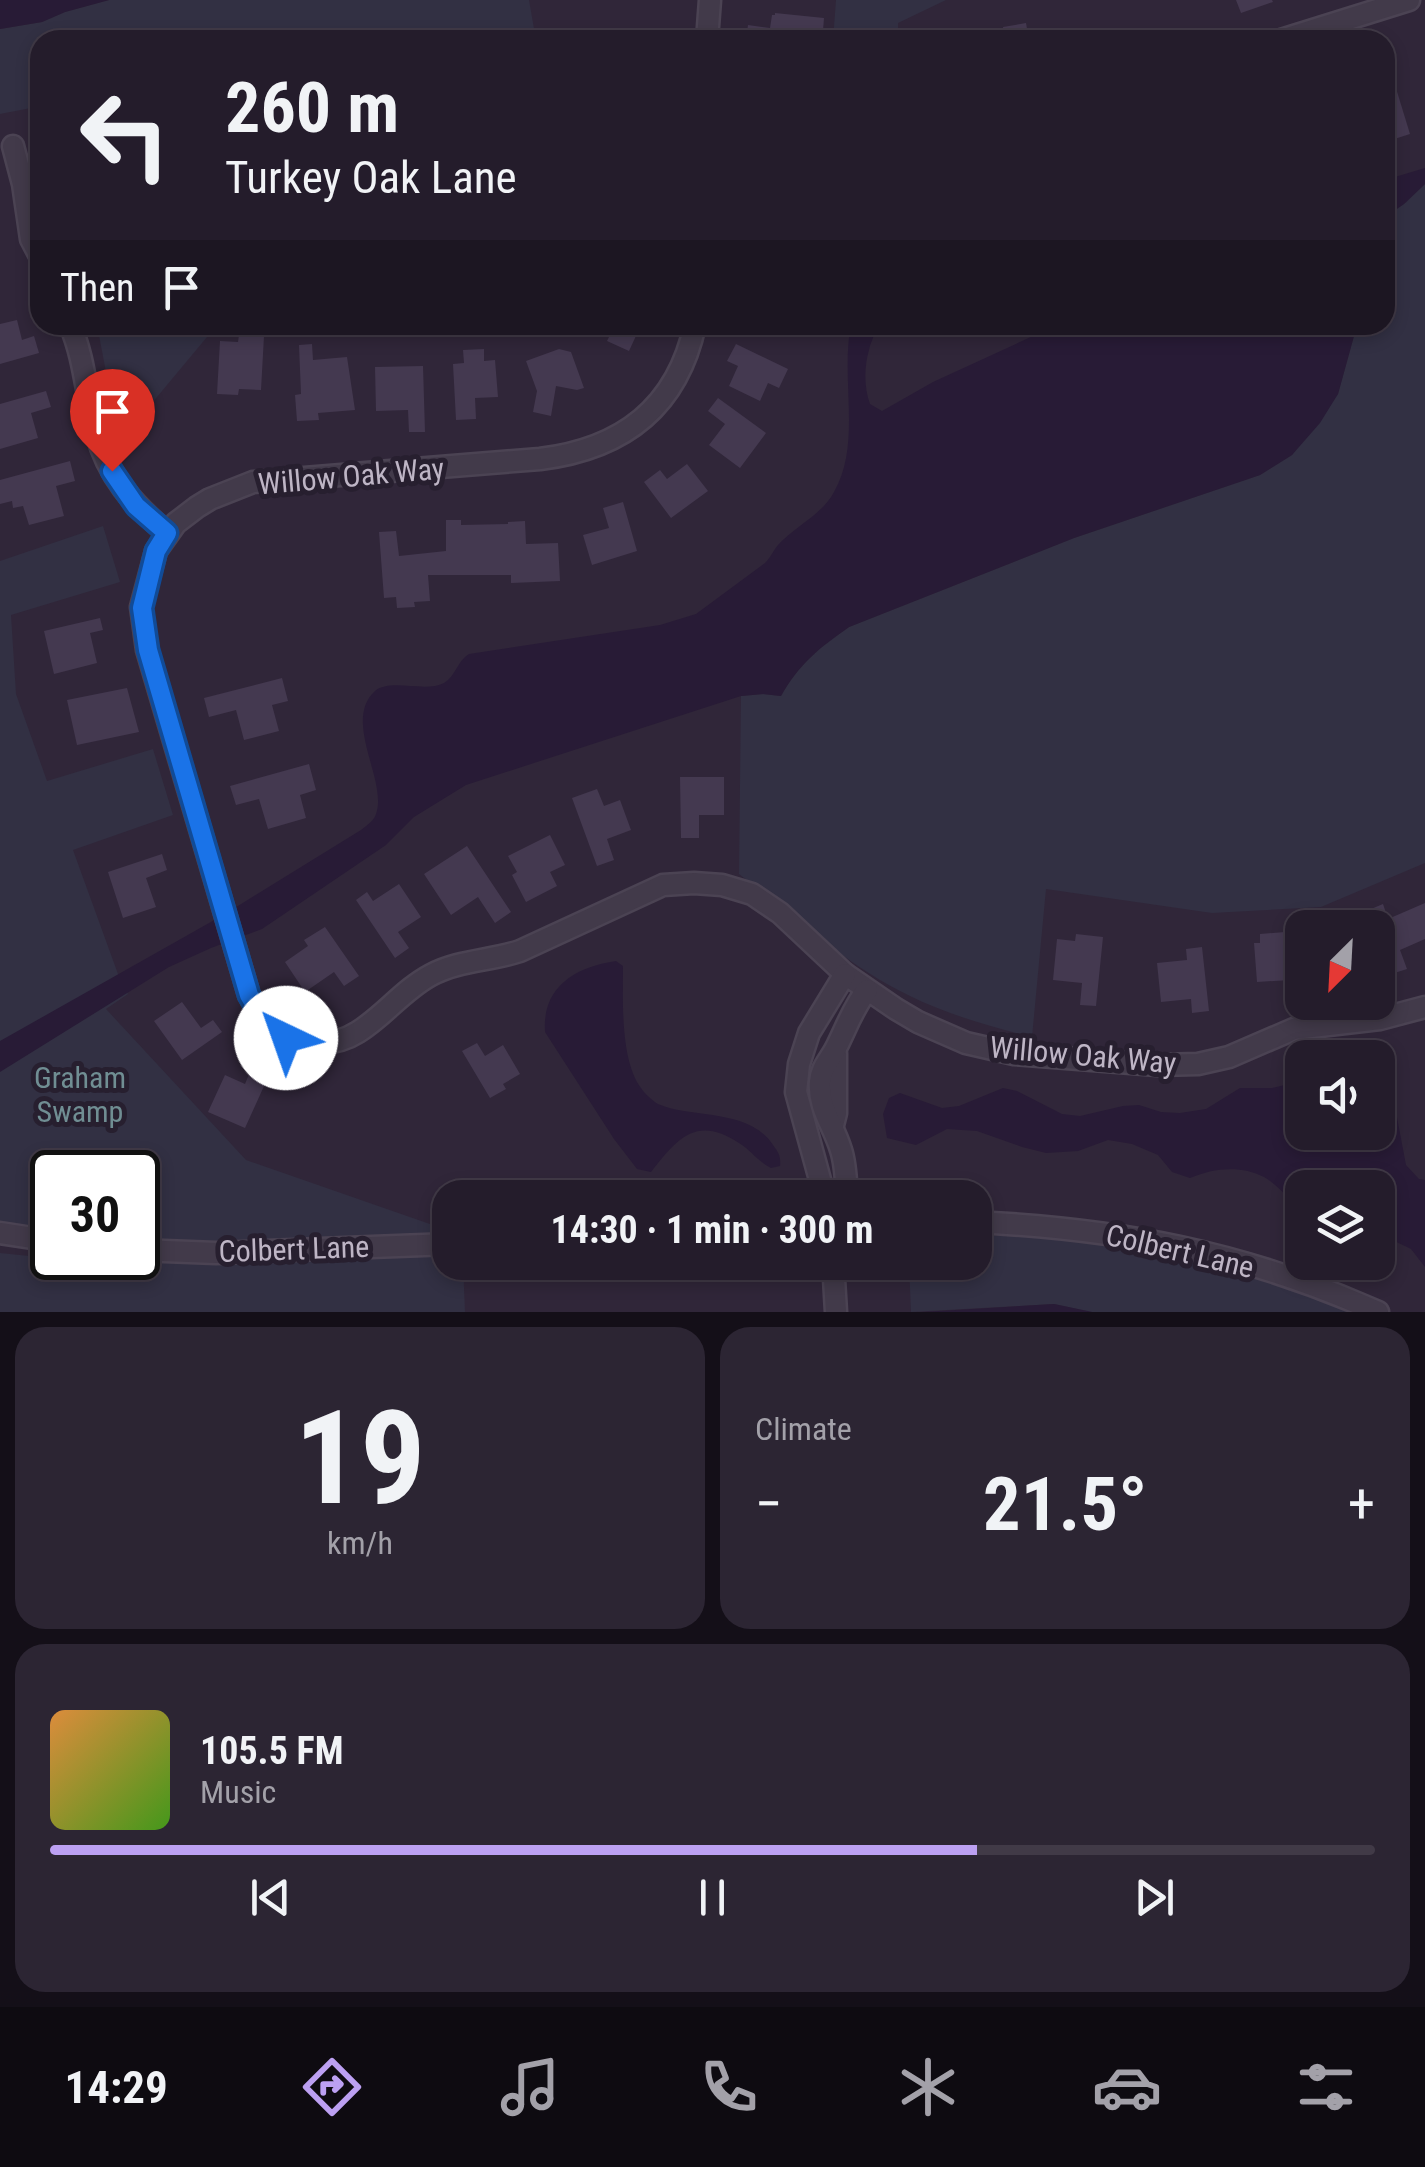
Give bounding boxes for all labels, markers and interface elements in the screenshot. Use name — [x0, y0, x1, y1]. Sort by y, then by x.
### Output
text: 260 m — [225, 67, 399, 149]
icon: left — [60, 70, 190, 200]
text: Turkey Oak Lane — [225, 151, 517, 204]
icon: arrive — [154, 260, 209, 315]
text: Then — [60, 266, 134, 310]
pin — [70, 369, 155, 472]
icon: arrive — [85, 384, 140, 439]
street label: Willow Oak Way — [256, 450, 446, 502]
north arrow — [1285, 910, 1395, 1020]
map controls — [1285, 910, 1395, 1280]
position arrow — [234, 986, 338, 1090]
street label: Willow Oak Way — [988, 1029, 1178, 1081]
button: sound — [1285, 1040, 1395, 1150]
park label: Graham Swamp — [34, 1060, 126, 1129]
speed limit sign: 30 — [30, 1150, 160, 1280]
button: layers — [1285, 1170, 1395, 1280]
text: 14:30 · 1 min · 300 m — [551, 1208, 873, 1252]
street label: Colbert Lane — [1103, 1217, 1257, 1285]
street label: Colbert Lane — [218, 1229, 370, 1269]
text: 19 — [294, 1382, 426, 1535]
text: Climate — [755, 1410, 852, 1448]
text: 21.5° — [983, 1460, 1147, 1548]
text: − — [755, 1472, 783, 1536]
text: + — [1348, 1472, 1375, 1536]
text: km/h — [327, 1524, 393, 1562]
text: 105.5 FM — [200, 1729, 344, 1773]
text: Music — [200, 1773, 276, 1811]
icon: previous — [243, 1870, 298, 1925]
icon: pause — [685, 1870, 740, 1925]
icon: next — [1127, 1870, 1182, 1925]
icon: directions — [297, 2052, 367, 2122]
icon: music — [495, 2052, 565, 2122]
icon: phone — [694, 2052, 764, 2122]
icon: climate — [893, 2052, 963, 2122]
icon: car — [1092, 2052, 1162, 2122]
icon: filters — [1291, 2052, 1361, 2122]
text: 14:29 — [64, 2061, 168, 2114]

